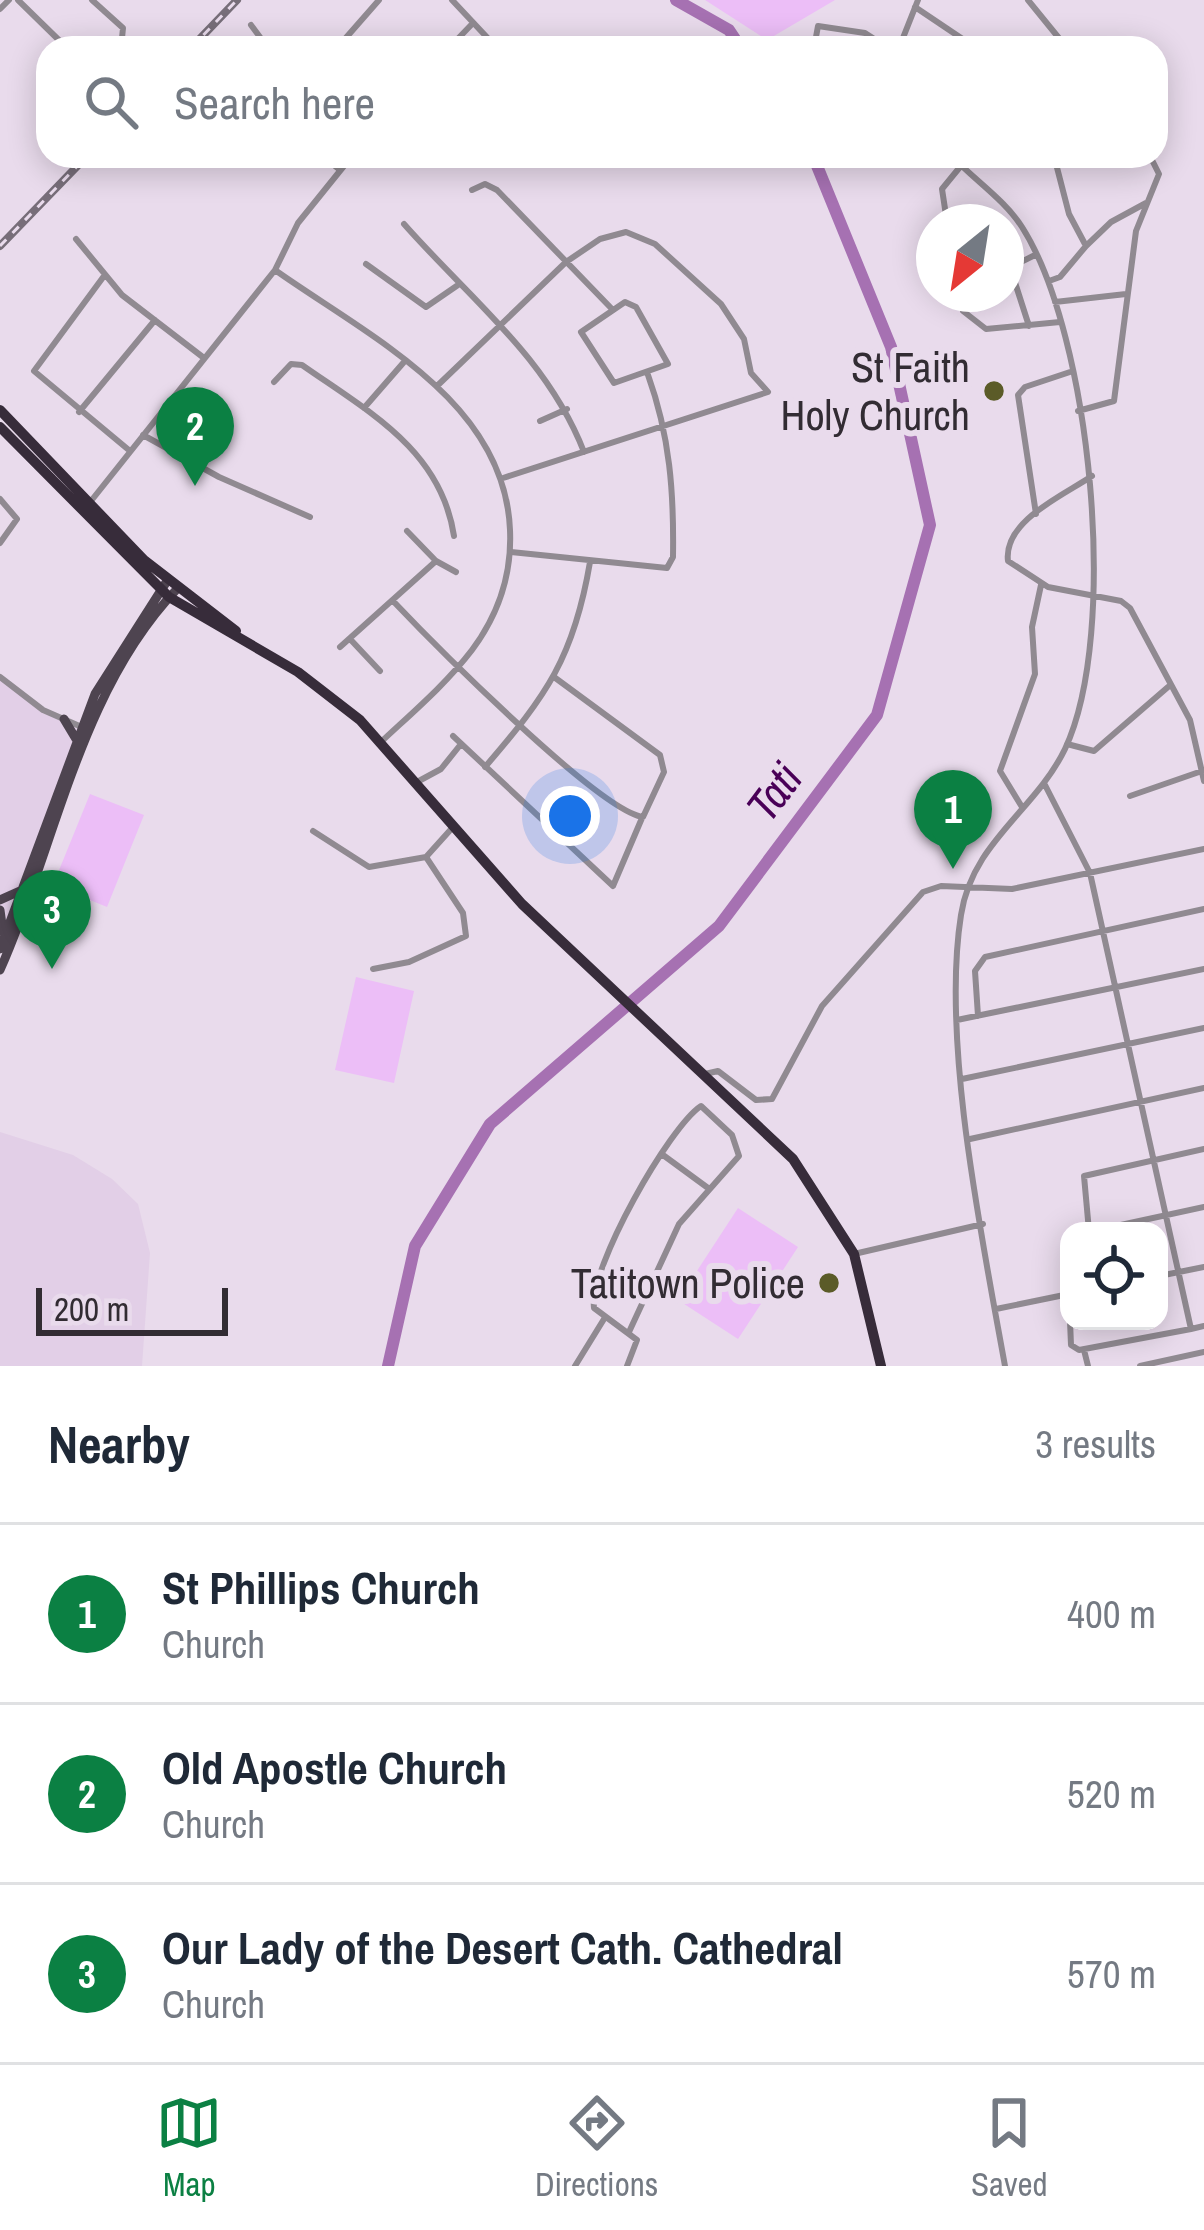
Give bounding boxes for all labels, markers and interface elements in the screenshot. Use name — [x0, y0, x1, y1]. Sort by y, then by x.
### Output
search box — [36, 36, 1168, 168]
icon: search — [78, 69, 144, 135]
text: Search here — [174, 72, 375, 133]
north arrow — [916, 204, 1024, 312]
place label: St Faith Holy Church — [781, 339, 970, 443]
marker: St Faith Holy Church — [981, 378, 1007, 404]
pin: 2 — [156, 387, 234, 486]
water label: Tati — [732, 750, 816, 833]
pin: 1 — [914, 770, 992, 869]
your location — [540, 786, 600, 846]
pin: 3 — [13, 870, 91, 969]
map controls — [1060, 1222, 1168, 1330]
button: locate — [1060, 1222, 1168, 1330]
place label: Tatitown Police — [571, 1255, 805, 1311]
marker: Tatitown Police — [816, 1270, 842, 1296]
scale bar — [36, 1282, 228, 1335]
text: 200 m — [54, 1287, 129, 1331]
text: Nearby — [48, 1410, 190, 1479]
text: 3 results — [1035, 1418, 1156, 1470]
text: St Phillips Church — [162, 1557, 480, 1618]
text: 1 — [78, 1588, 96, 1640]
text: 400 m — [1067, 1588, 1156, 1640]
text: Church — [162, 1618, 265, 1670]
text: Old Apostle Church — [162, 1737, 507, 1798]
text: 2 — [78, 1768, 96, 1820]
text: 520 m — [1067, 1768, 1156, 1820]
text: Church — [162, 1798, 265, 1850]
text: Our Lady of the Desert Cath. Cathedral — [162, 1917, 843, 1978]
text: 3 — [78, 1948, 96, 2000]
text: 570 m — [1067, 1948, 1156, 2000]
text: Church — [162, 1978, 265, 2030]
tab: Map — [156, 2090, 222, 2206]
tab: Directions — [535, 2090, 658, 2206]
tab: Saved — [971, 2090, 1048, 2206]

